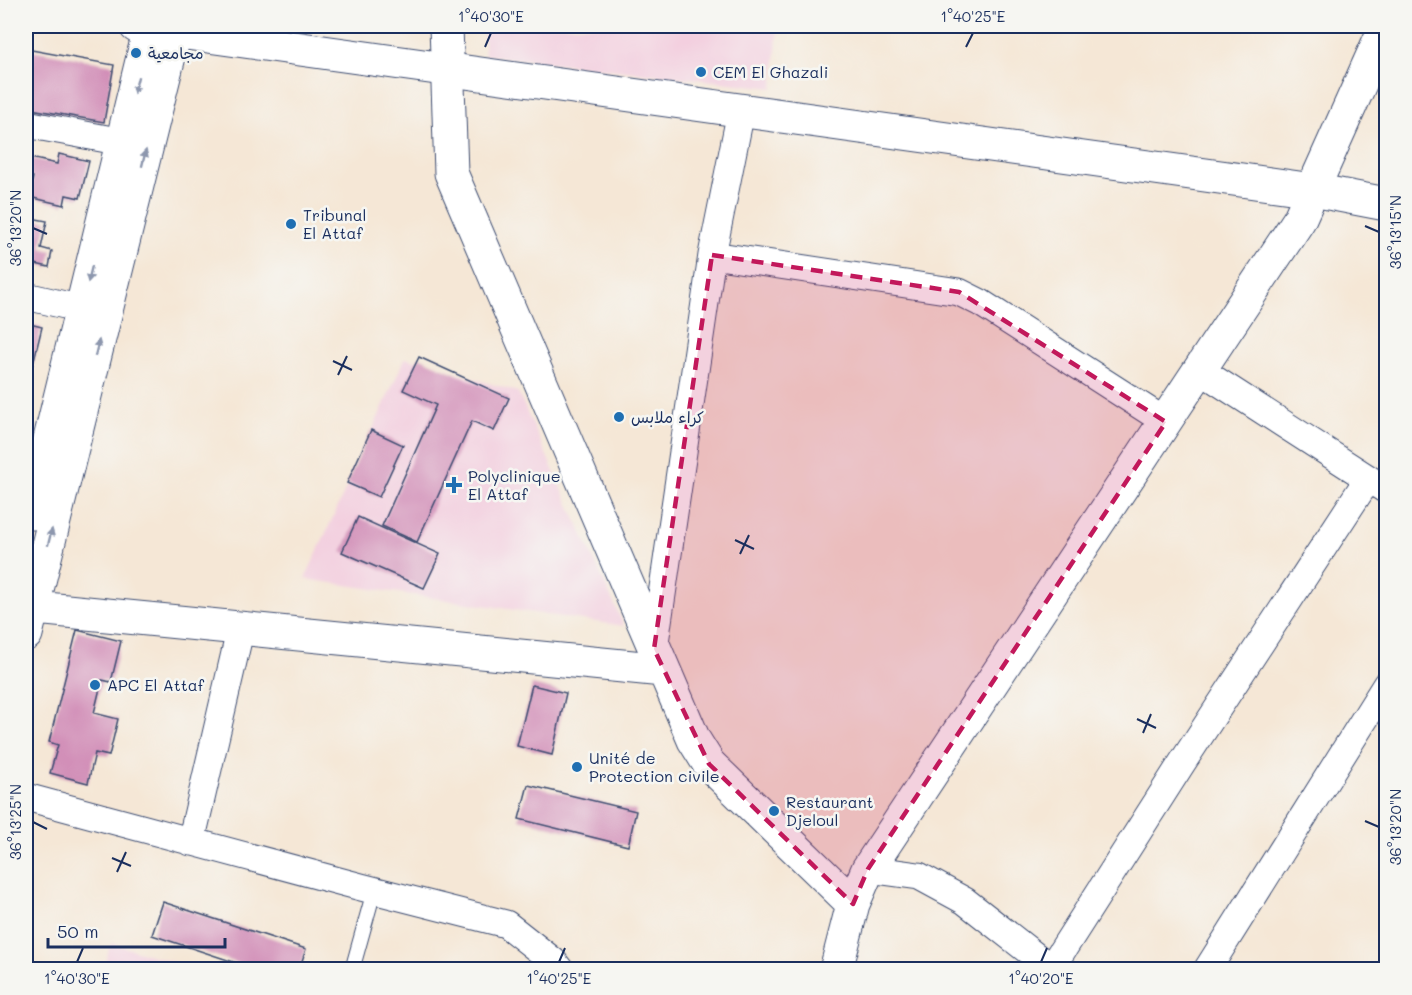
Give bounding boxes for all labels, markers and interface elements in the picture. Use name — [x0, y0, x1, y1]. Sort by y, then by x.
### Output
text: 1°40'30"E — [458, 6, 524, 26]
text: 1°40'25"E — [941, 6, 1006, 26]
place label: مجامعية — [148, 42, 203, 63]
marker: مجامعية — [129, 46, 143, 60]
place label: CEM El Ghazali — [713, 61, 828, 82]
marker: CEM El Ghazali — [694, 65, 708, 79]
one-way arrow — [131, 76, 141, 94]
one-way arrow — [139, 149, 149, 167]
text: 36°13'20"N — [5, 190, 25, 266]
text: 36°13'15"N — [1385, 195, 1405, 269]
place label: Tribunal El Attaf — [303, 204, 367, 243]
marker: Tribunal El Attaf — [284, 217, 298, 231]
one-way arrow — [85, 265, 95, 284]
one-way arrow — [92, 338, 102, 357]
place label: كراء ملابس — [631, 406, 704, 427]
marker: كراء ملابس — [612, 410, 626, 424]
place label: Polyclinique El Attaf — [468, 465, 561, 504]
marker: Polyclinique El Attaf — [445, 476, 463, 494]
one-way arrow — [45, 528, 55, 546]
place label: APC El Attaf — [107, 674, 205, 695]
marker: APC El Attaf — [88, 678, 102, 692]
place label: Unité de Protection civile — [589, 747, 720, 786]
marker: Unité de Protection civile — [570, 760, 584, 774]
text: 36°13'25"N — [5, 784, 25, 860]
text: 36°13'20"N — [1385, 789, 1405, 865]
place label: Restaurant Djeloul — [786, 791, 874, 830]
marker: Restaurant Djeloul — [767, 804, 781, 818]
scale bar — [48, 911, 225, 949]
text: 50 m — [57, 919, 99, 943]
text: 1°40'30"E — [44, 968, 110, 988]
text: 1°40'25"E — [527, 968, 592, 988]
text: 1°40'20"E — [1008, 968, 1074, 988]

